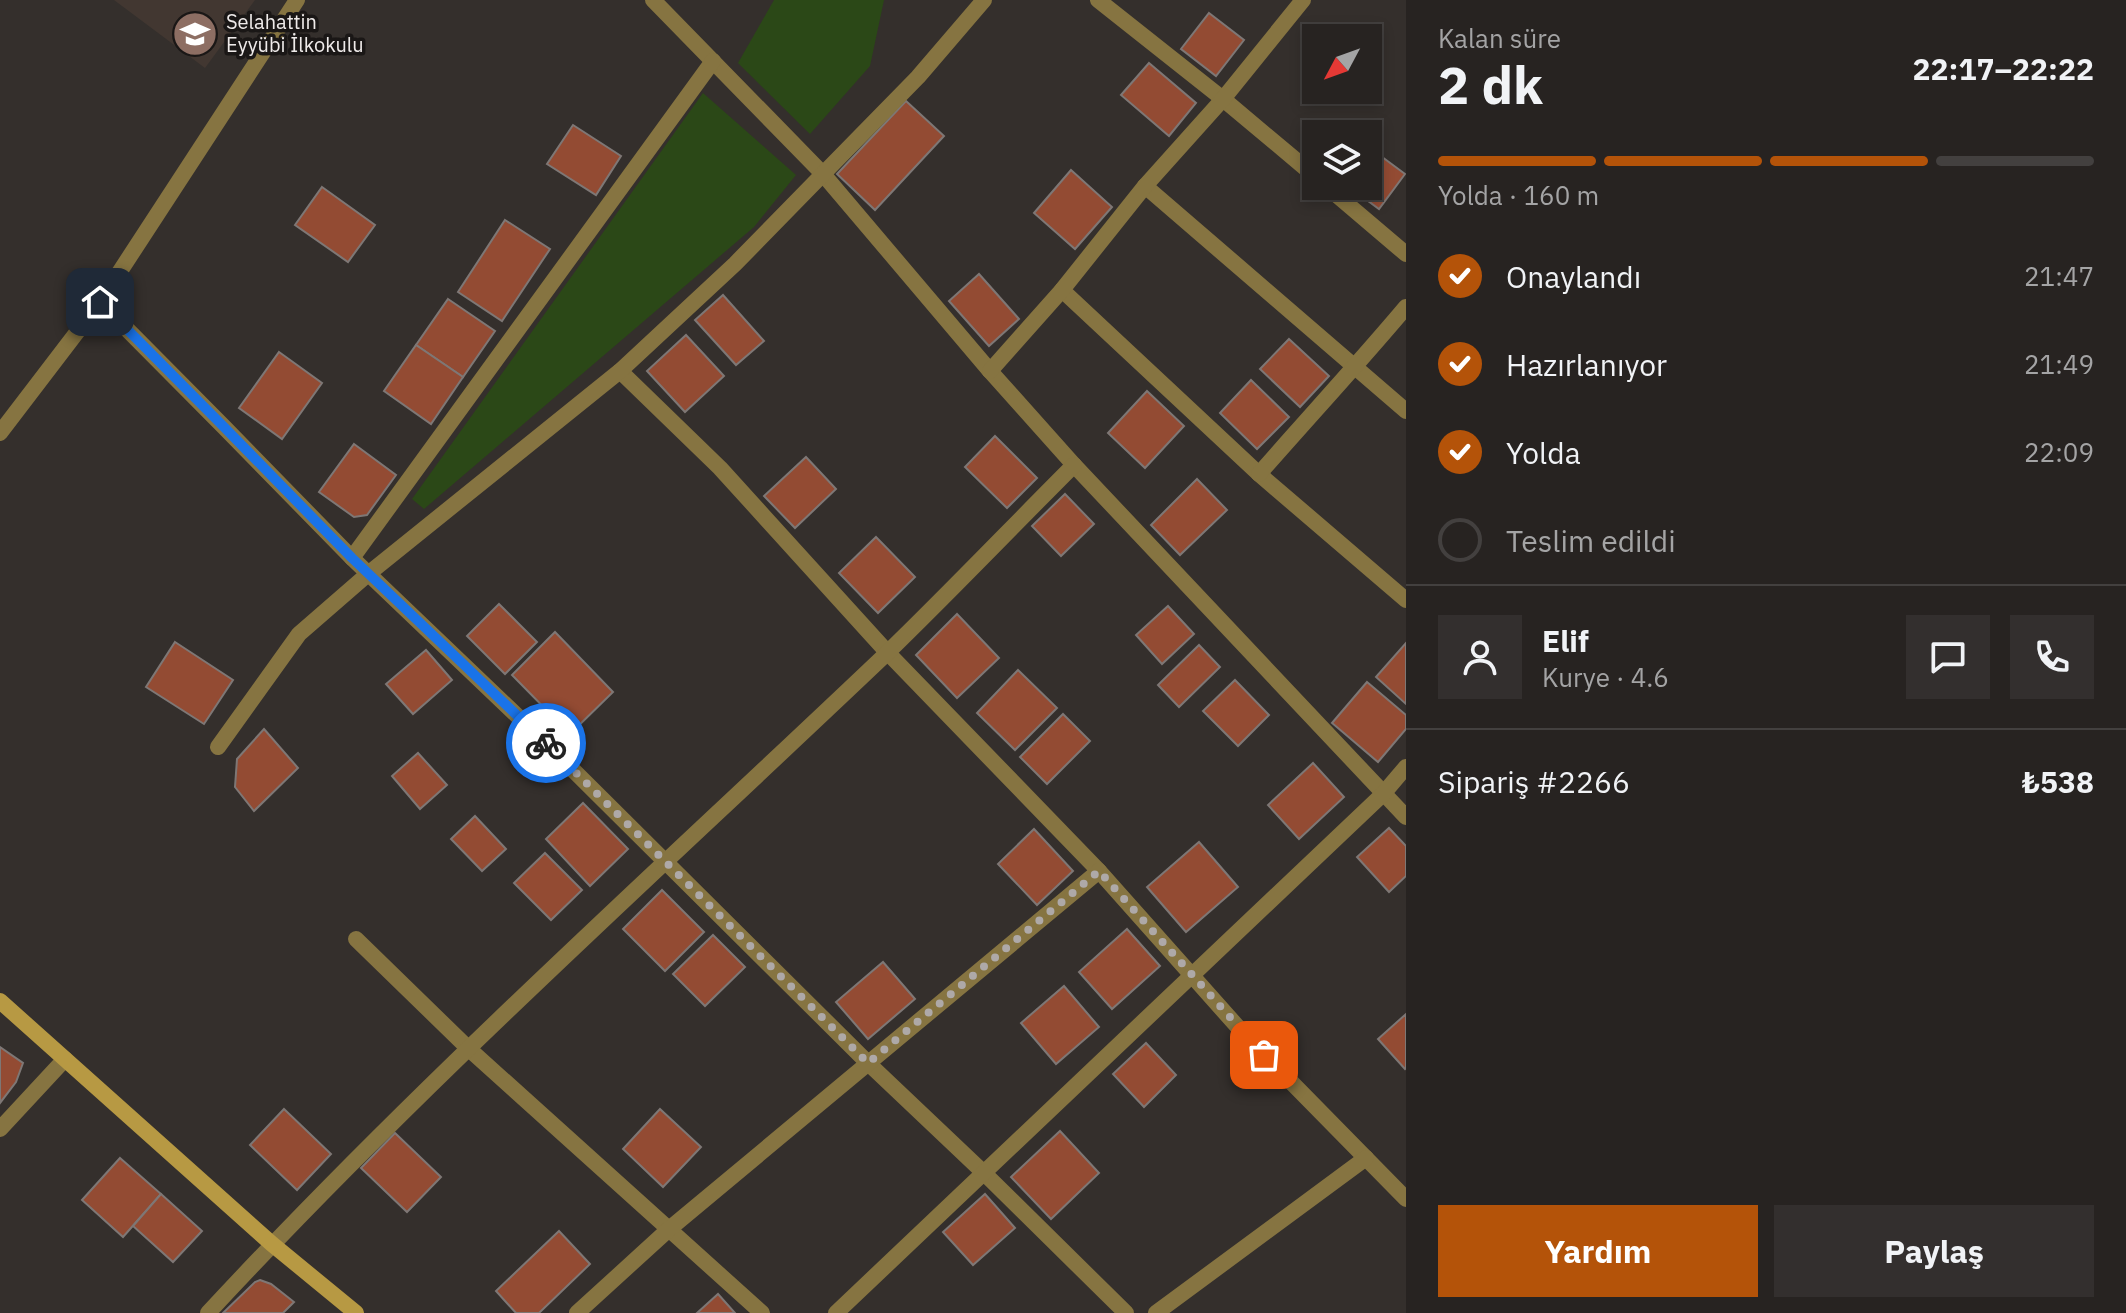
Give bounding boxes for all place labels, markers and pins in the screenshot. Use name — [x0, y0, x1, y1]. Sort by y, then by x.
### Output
place label: Selahattin Eyyübi İlkokulu — [226, 8, 364, 58]
school or university icon: Selahattin Eyyübi İlkokulu — [171, 10, 219, 58]
pin — [66, 268, 134, 336]
pin — [1230, 1021, 1298, 1089]

